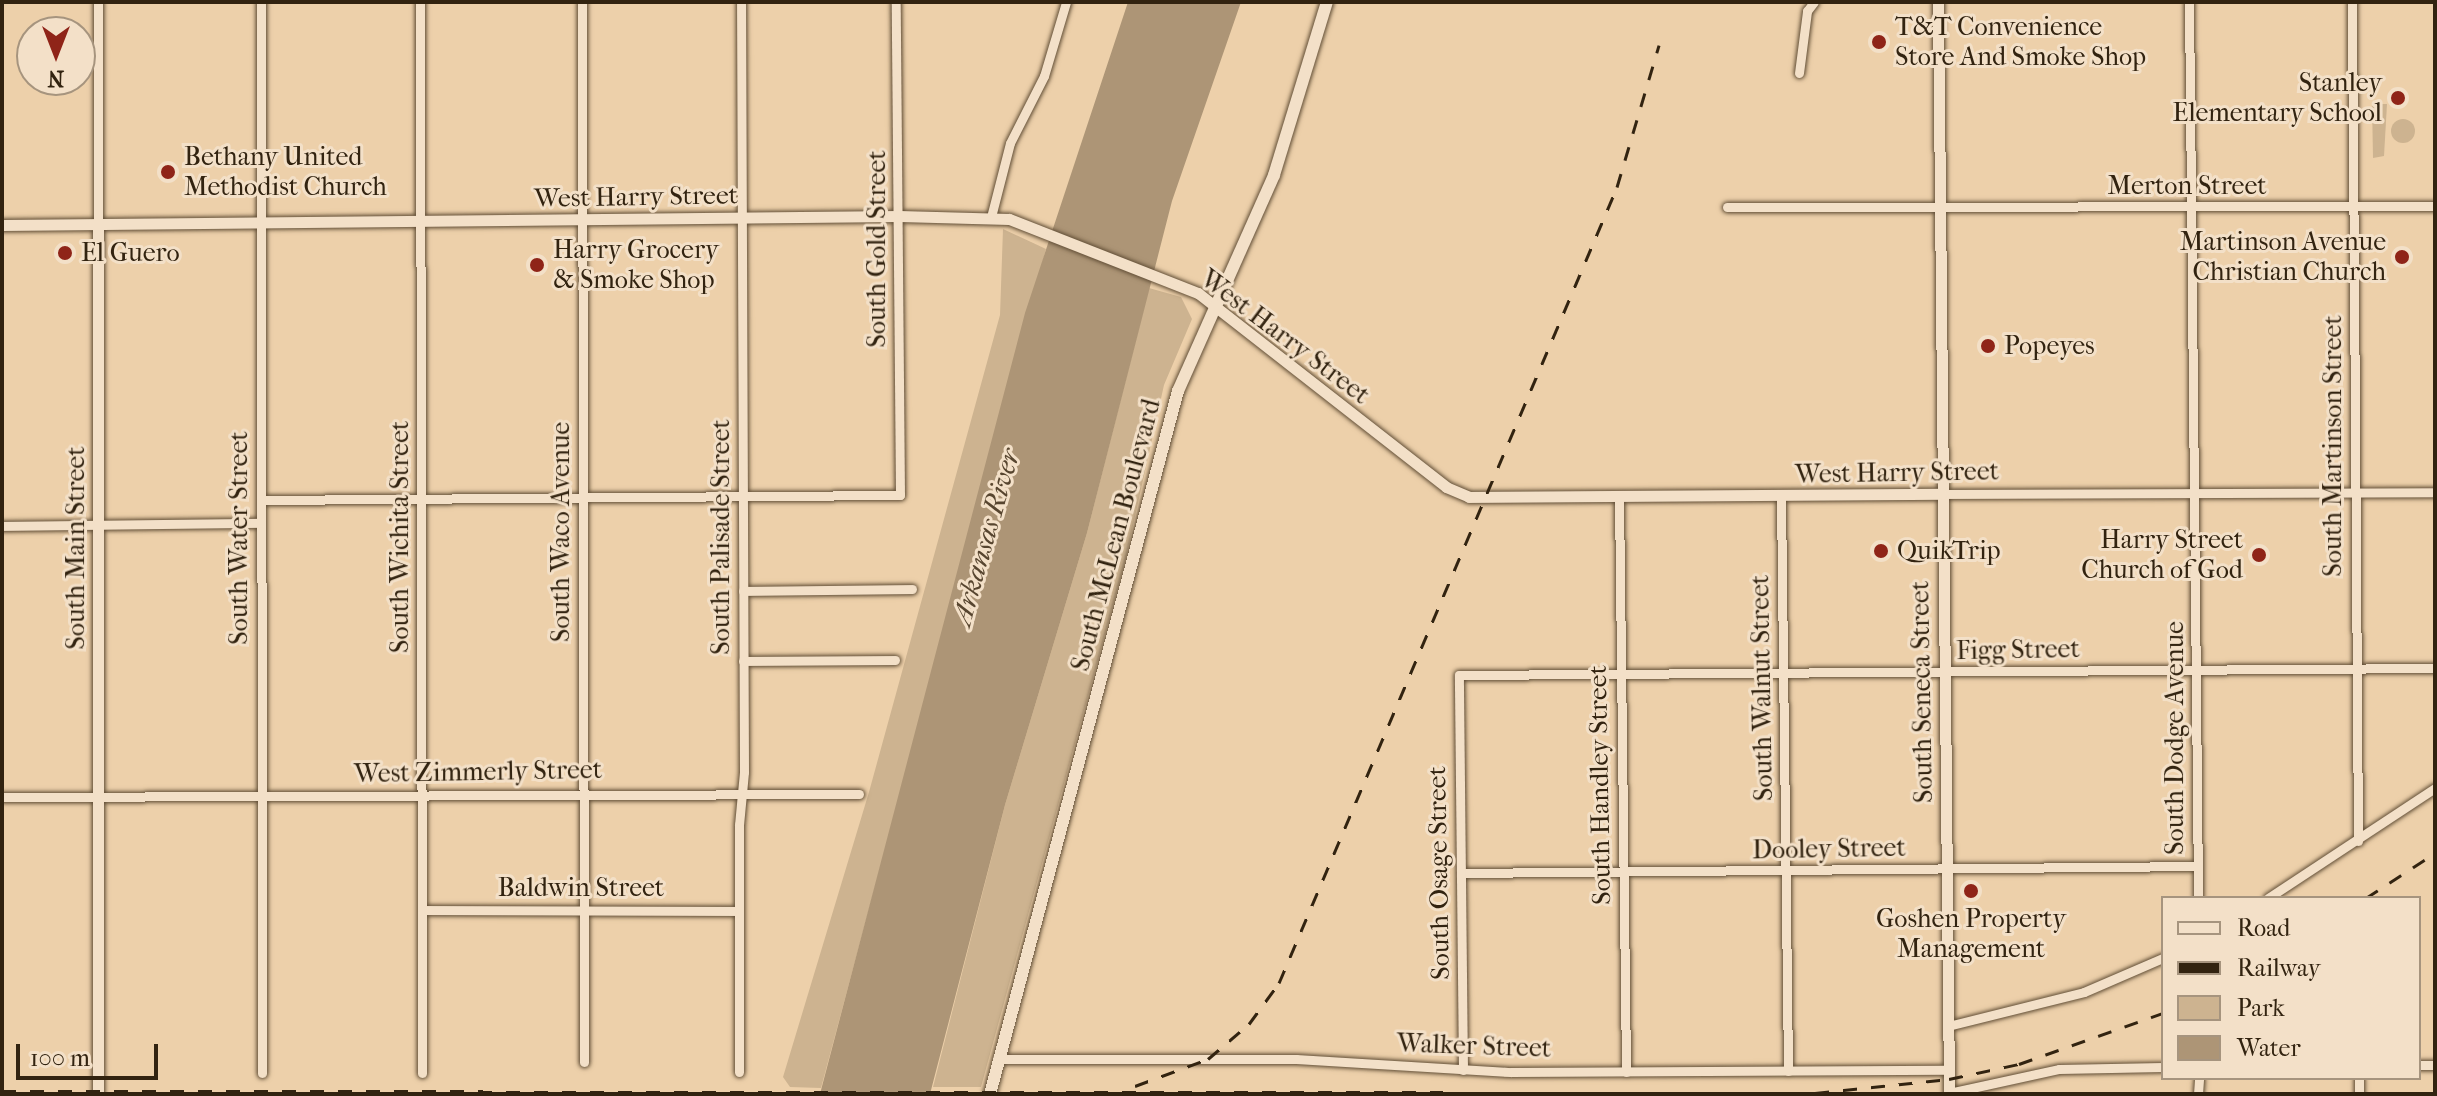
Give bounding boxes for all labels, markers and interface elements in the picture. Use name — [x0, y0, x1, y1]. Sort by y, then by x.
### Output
place label: T&T Convenience Store And Smoke Shop — [1895, 11, 2146, 72]
north arrow — [16, 16, 96, 96]
marker: T&T Convenience Store And Smoke Shop — [1870, 33, 1888, 51]
text: N — [48, 65, 64, 91]
place label: Stanley Elementary School — [2173, 67, 2382, 128]
marker: Stanley Elementary School — [2389, 89, 2407, 107]
place label: Bethany United Methodist Church — [184, 141, 387, 202]
street label: South Gold Street — [861, 150, 893, 348]
marker: Bethany United Methodist Church — [159, 163, 177, 181]
street label: Merton Street — [2107, 170, 2267, 202]
street label: West Harry Street — [534, 180, 738, 214]
place label: Martinson Avenue Christian Church — [2180, 226, 2386, 288]
place label: Harry Grocery & Smoke Shop — [553, 234, 719, 296]
place label: El Guero — [81, 237, 180, 269]
marker: El Guero — [56, 244, 74, 262]
marker: Martinson Avenue Christian Church — [2393, 248, 2411, 266]
marker: Harry Grocery & Smoke Shop — [528, 256, 546, 274]
street label: West Harry Street — [1194, 263, 1376, 411]
street label: South Martinson Street — [2317, 315, 2349, 577]
place label: Popeyes — [2004, 330, 2095, 362]
marker: Popeyes — [1979, 337, 1997, 355]
street label: South McLean Boulevard — [1065, 395, 1167, 675]
street label: South Palisade Street — [705, 419, 737, 655]
street label: South Wichita Street — [384, 421, 416, 653]
street label: South Waco Avenue — [545, 422, 577, 642]
street label: South Water Street — [223, 431, 255, 645]
water label: Arkansas River — [945, 445, 1027, 629]
street label: South Main Street — [60, 446, 92, 650]
street label: West Harry Street — [1795, 456, 1999, 490]
place label: Harry Street Church of God — [2081, 524, 2243, 586]
place label: QuikTrip — [1897, 535, 2001, 567]
marker: QuikTrip — [1872, 542, 1890, 560]
marker: Harry Street Church of God — [2250, 546, 2268, 564]
street label: South Walnut Street — [1744, 575, 1780, 801]
street label: South Seneca Street — [1904, 581, 1940, 803]
street label: South Dodge Avenue — [2159, 621, 2191, 855]
street label: Figg Street — [1956, 633, 2080, 667]
street label: South Handley Street — [1582, 665, 1618, 905]
street label: West Zimmerly Street — [354, 754, 602, 790]
street label: South Osage Street — [1422, 766, 1456, 980]
street label: Dooley Street — [1752, 832, 1906, 866]
street label: Baldwin Street — [498, 872, 664, 904]
marker: Goshen Property Management — [1962, 882, 1980, 900]
legend — [2161, 896, 2421, 1080]
place label: Goshen Property Management — [1876, 903, 2066, 964]
text: Road — [2237, 914, 2290, 942]
text: Railway — [2237, 954, 2320, 982]
text: Park — [2237, 994, 2285, 1022]
scale bar — [20, 1028, 162, 1078]
street label: Walker Street — [1396, 1028, 1552, 1064]
text: Water — [2237, 1034, 2301, 1062]
text: 100 m — [30, 1044, 90, 1072]

